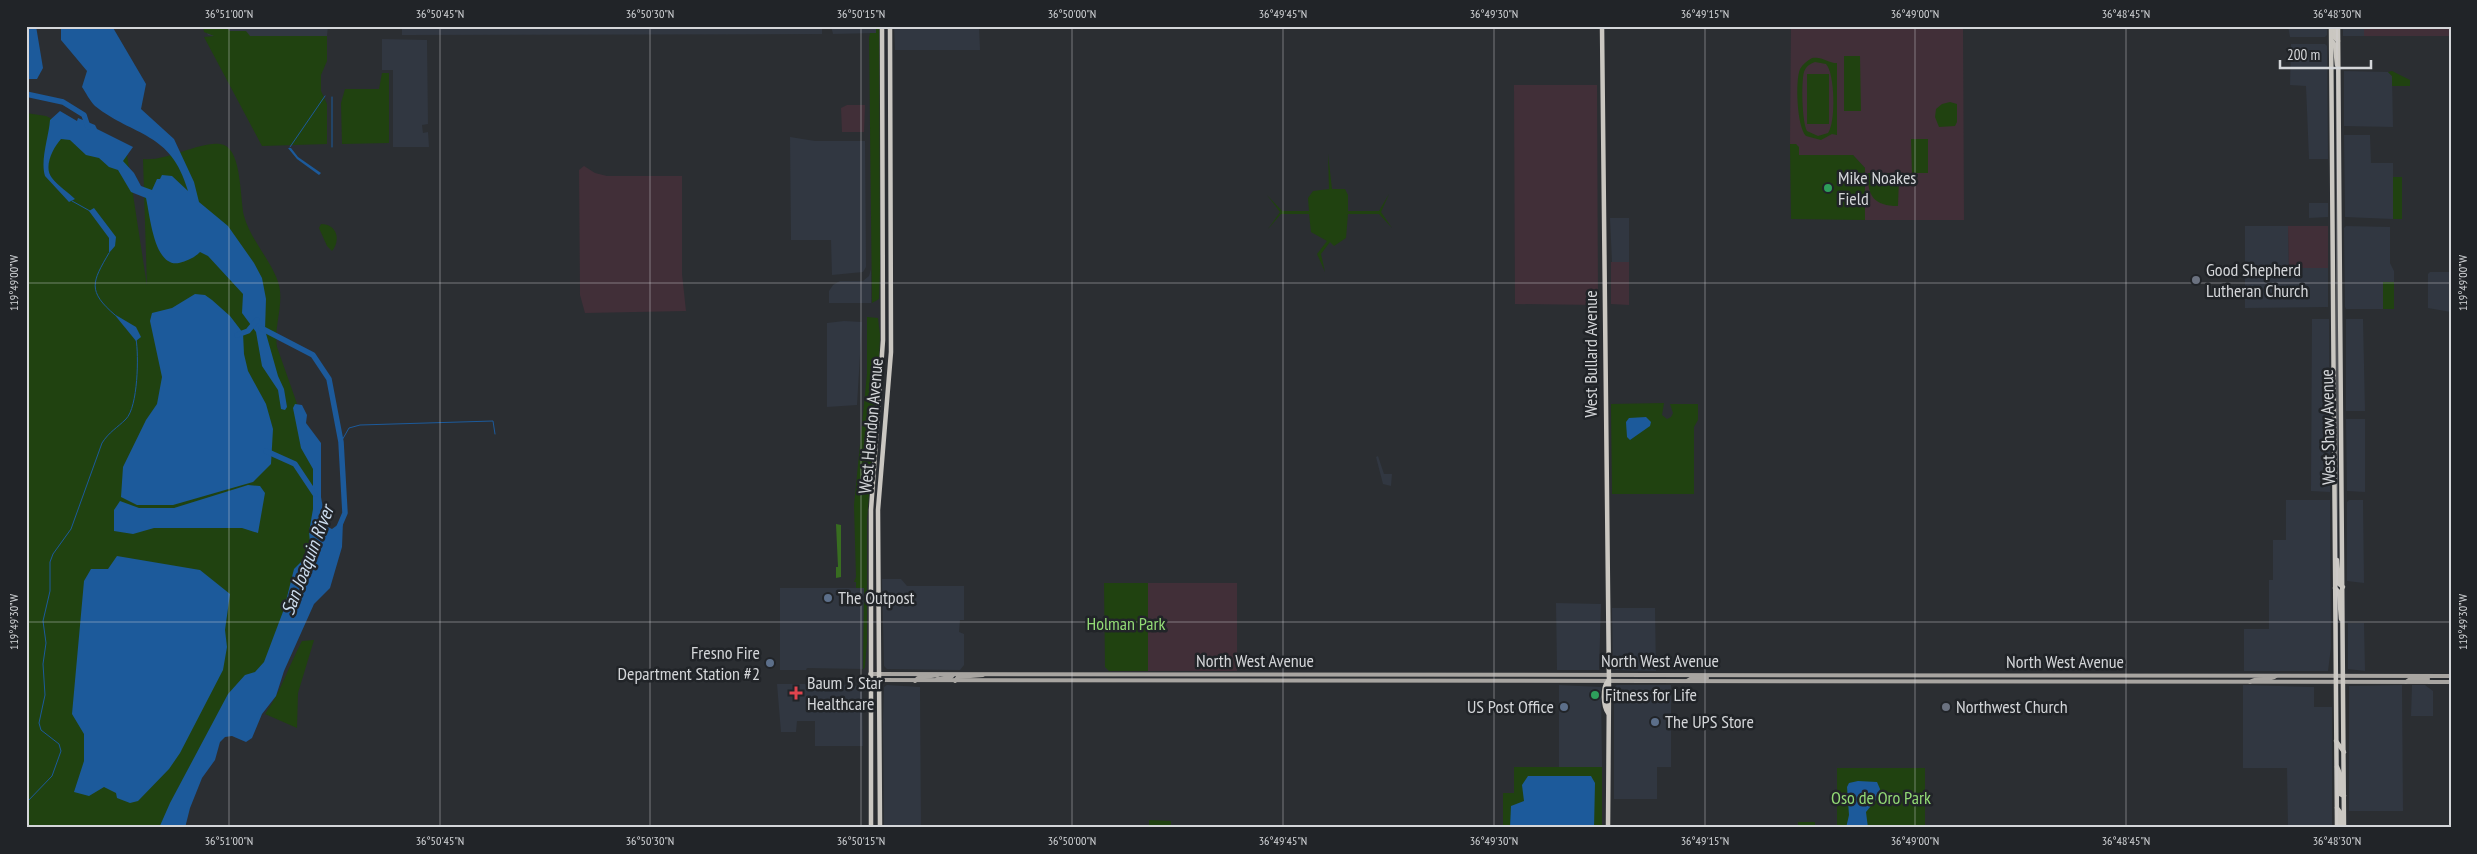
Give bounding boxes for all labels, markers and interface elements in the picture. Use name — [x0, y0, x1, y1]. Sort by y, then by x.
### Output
text: 36°51'00"N — [205, 6, 253, 21]
text: 36°50'45"N — [416, 6, 464, 21]
text: 36°50'30"N — [626, 6, 674, 21]
text: 36°50'15"N — [837, 6, 885, 21]
text: 36°50'00"N — [1048, 6, 1096, 21]
text: 36°49'45"N — [1259, 6, 1307, 21]
text: 36°49'30"N — [1470, 6, 1518, 21]
text: 36°49'15"N — [1681, 6, 1729, 21]
text: 36°49'00"N — [1891, 6, 1939, 21]
text: 36°48'45"N — [2102, 6, 2150, 21]
text: 36°48'30"N — [2313, 6, 2361, 21]
scale bar — [2280, 38, 2371, 70]
text: 200 m — [2287, 45, 2320, 64]
place label: Mike Noakes Field — [1838, 166, 1916, 210]
marker: Mike Noakes Field — [1822, 182, 1834, 194]
text: 119°49'00"W — [6, 255, 21, 311]
text: 119°49'00"W — [2455, 255, 2470, 311]
place label: Good Shepherd Lutheran Church — [2206, 258, 2308, 302]
marker: Good Shepherd Lutheran Church — [2190, 274, 2202, 286]
street label: West Bullard Avenue — [1579, 290, 1602, 418]
street label: West Herndon Avenue — [853, 357, 888, 495]
street label: West Shaw Avenue — [2315, 369, 2340, 485]
water label: San Joaquin River — [275, 499, 340, 618]
place label: The Outpost — [838, 586, 915, 609]
marker: The Outpost — [822, 592, 834, 604]
text: 119°49'30"W — [6, 594, 21, 650]
text: 119°49'30"W — [2455, 594, 2470, 650]
park label: Holman Park — [1086, 612, 1166, 635]
place label: Fresno Fire Department Station #2 — [618, 641, 760, 685]
street label: North West Avenue — [1196, 649, 1314, 672]
street label: North West Avenue — [1601, 649, 1719, 672]
street label: North West Avenue — [2006, 650, 2124, 673]
marker: Fresno Fire Department Station #2 — [764, 657, 776, 669]
place label: Baum 5 Star Healthcare — [807, 671, 883, 715]
place label: Fitness for Life — [1605, 683, 1697, 706]
marker: Baum 5 Star Healthcare — [789, 686, 803, 700]
marker: Fitness for Life — [1589, 689, 1601, 701]
place label: US Post Office — [1467, 695, 1554, 718]
place label: Northwest Church — [1956, 695, 2068, 718]
marker: US Post Office — [1558, 701, 1570, 713]
marker: Northwest Church — [1940, 701, 1952, 713]
place label: The UPS Store — [1665, 710, 1754, 733]
marker: The UPS Store — [1649, 716, 1661, 728]
park label: Oso de Oro Park — [1831, 786, 1931, 809]
text: 36°51'00"N — [205, 833, 253, 848]
text: 36°50'45"N — [416, 833, 464, 848]
text: 36°50'30"N — [626, 833, 674, 848]
text: 36°50'15"N — [837, 833, 885, 848]
text: 36°50'00"N — [1048, 833, 1096, 848]
text: 36°49'45"N — [1259, 833, 1307, 848]
text: 36°49'30"N — [1470, 833, 1518, 848]
text: 36°49'15"N — [1681, 833, 1729, 848]
text: 36°49'00"N — [1891, 833, 1939, 848]
text: 36°48'45"N — [2102, 833, 2150, 848]
text: 36°48'30"N — [2313, 833, 2361, 848]

